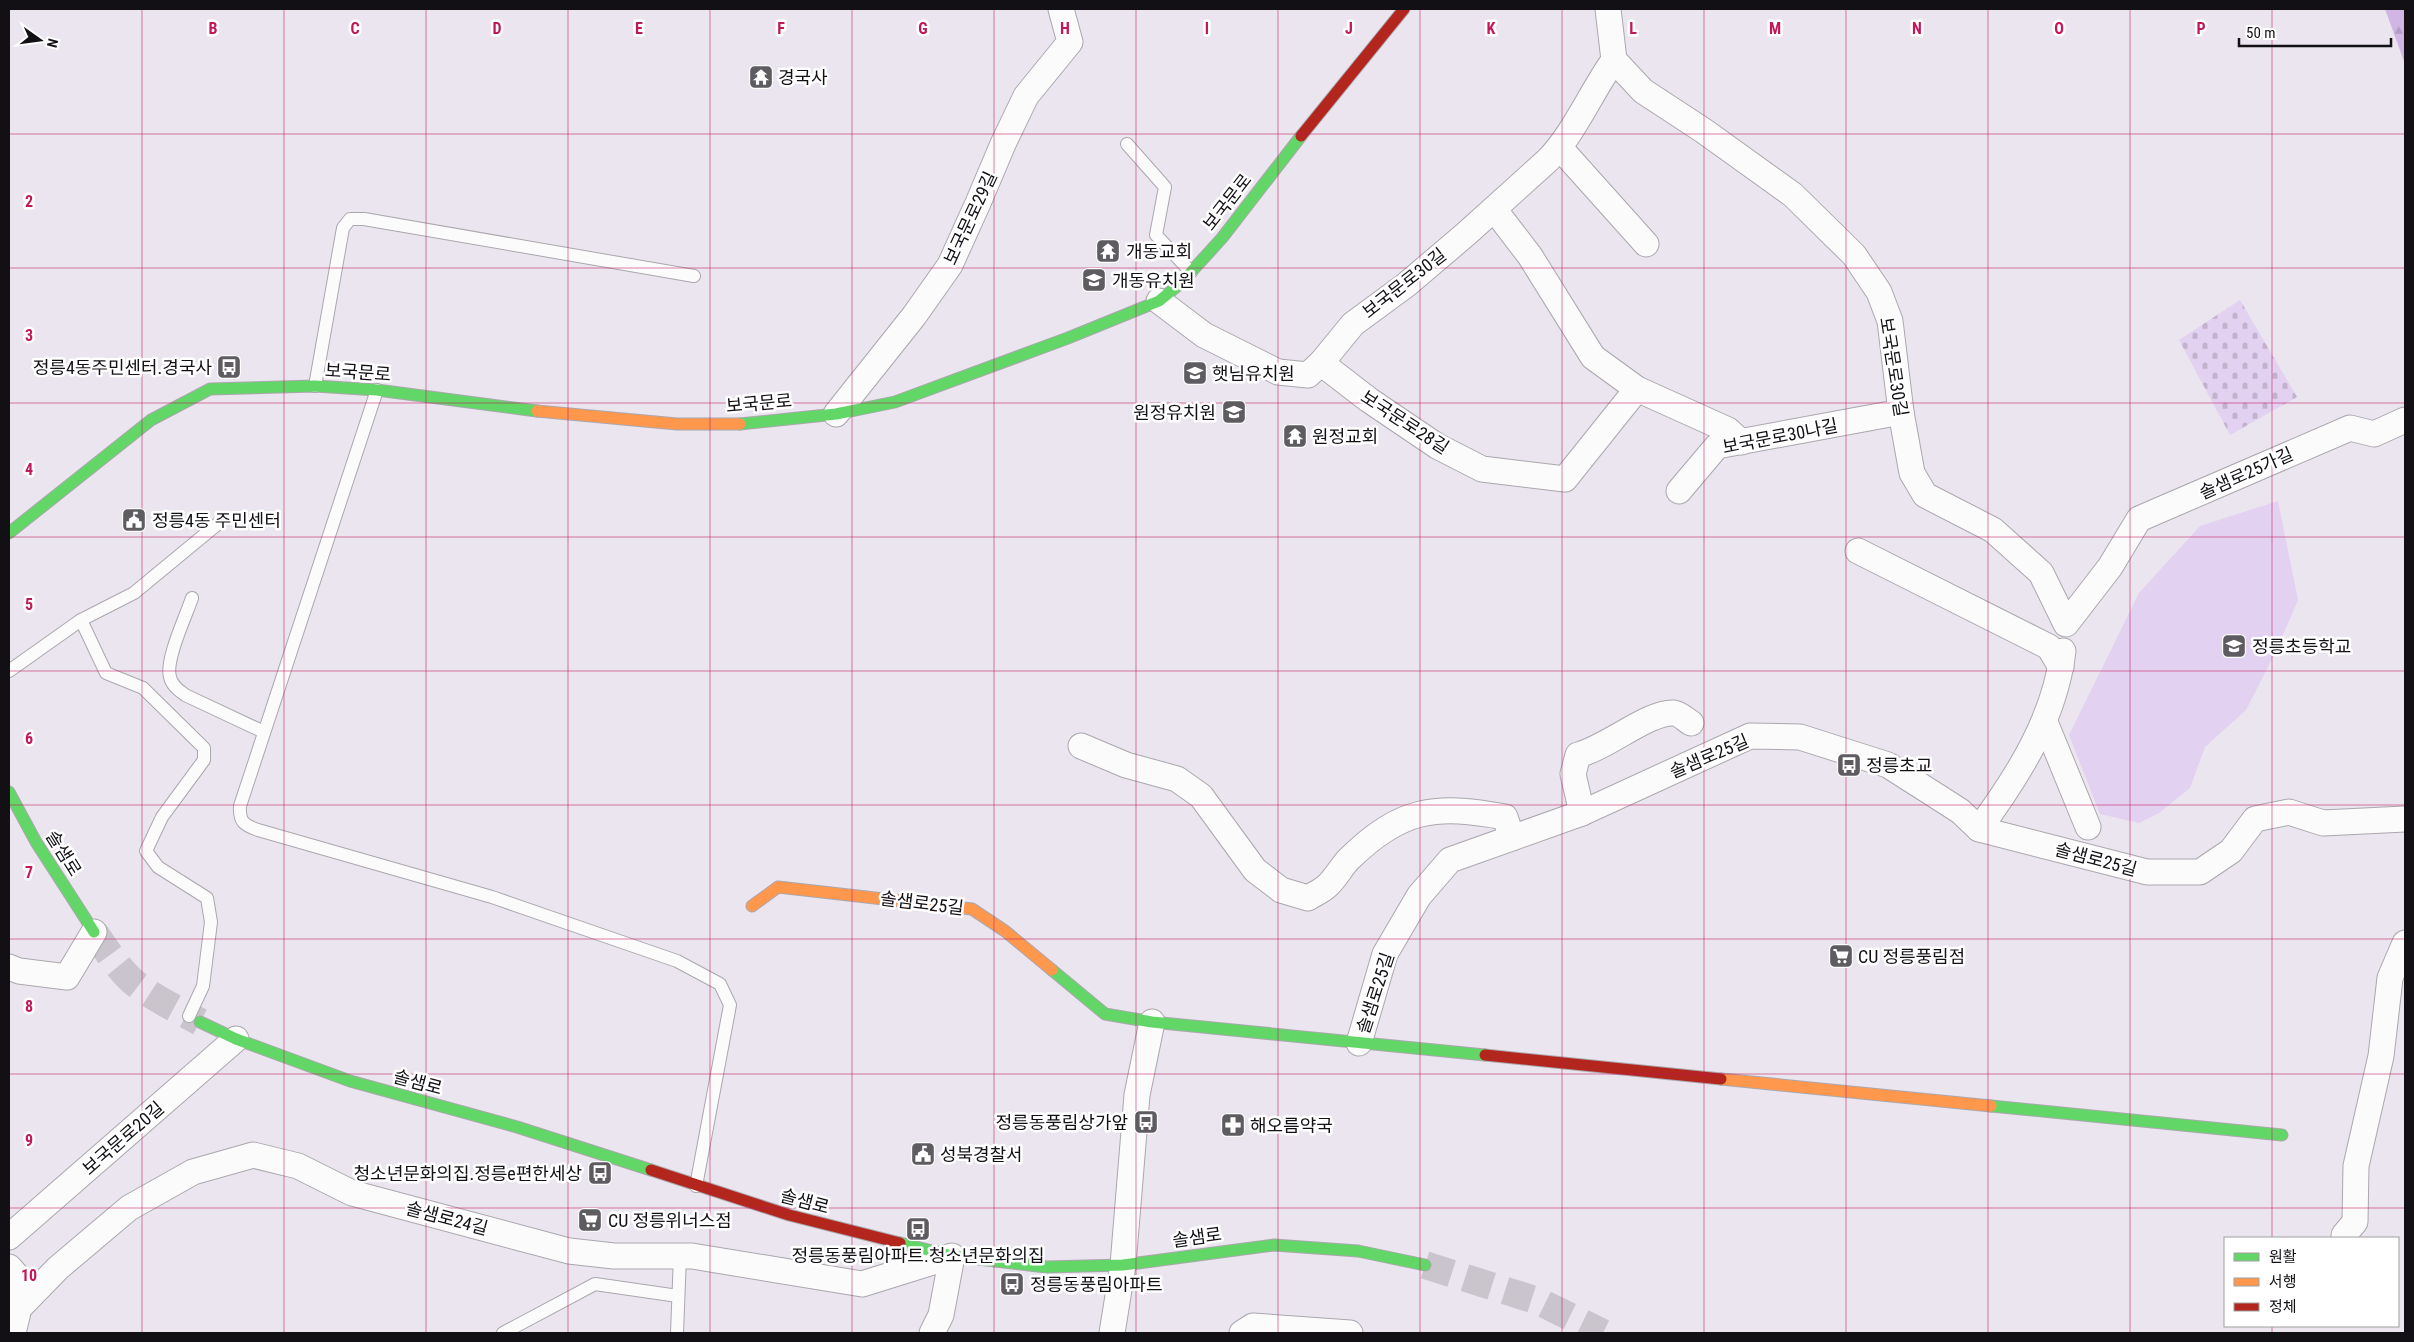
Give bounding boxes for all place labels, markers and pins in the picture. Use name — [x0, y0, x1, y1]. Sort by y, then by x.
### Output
temple icon: 경국사 — [748, 64, 774, 90]
place label: 경국사 — [778, 67, 828, 88]
temple icon: 개동교회 — [1095, 238, 1121, 264]
place label: 개동교회 — [1126, 241, 1192, 262]
school or university icon: 개동유치원 — [1081, 267, 1107, 293]
place label: 개동유치원 — [1112, 270, 1195, 291]
bus stop icon: 정릉4동주민센터.경국사 — [216, 354, 242, 380]
place label: 정릉4동주민센터.경국사 — [33, 357, 212, 378]
school or university icon: 햇님유치원 — [1182, 360, 1208, 386]
place label: 햇님유치원 — [1212, 363, 1295, 384]
school or university icon: 원정유치원 — [1221, 399, 1247, 425]
place label: 원정유치원 — [1133, 402, 1216, 423]
temple icon: 원정교회 — [1282, 423, 1308, 449]
place label: 원정교회 — [1312, 426, 1378, 447]
public building icon: 정릉4동 주민센터 — [121, 507, 147, 533]
place label: 정릉4동 주민센터 — [152, 510, 281, 531]
school or university icon: 정릉초등학교 — [2221, 633, 2247, 659]
place label: 정릉초등학교 — [2252, 636, 2351, 657]
bus stop icon: 정릉초교 — [1836, 752, 1862, 778]
place label: 정릉초교 — [1866, 755, 1932, 776]
supermarket icon: CU 정릉풍림점 — [1828, 943, 1854, 969]
place label: CU 정릉풍림점 — [1858, 946, 1965, 967]
bus stop icon: 정릉동풍림상가앞 — [1133, 1109, 1159, 1135]
place label: 정릉동풍림상가앞 — [996, 1112, 1128, 1133]
pharmacy icon: 해오름약국 — [1220, 1112, 1246, 1138]
place label: 해오름약국 — [1250, 1115, 1333, 1136]
public building icon: 성북경찰서 — [910, 1141, 936, 1167]
place label: 성북경찰서 — [940, 1144, 1023, 1165]
bus stop icon: 청소년문화의집.정릉e편한세상 — [587, 1160, 613, 1186]
place label: 청소년문화의집.정릉e편한세상 — [354, 1163, 582, 1184]
supermarket icon: CU 정릉위너스점 — [577, 1207, 603, 1233]
place label: CU 정릉위너스점 — [608, 1210, 732, 1231]
bus stop icon: 정릉동풍림아파트.청소년문화의집 — [905, 1216, 931, 1242]
place label: 정릉동풍림아파트.청소년문화의집 — [791, 1245, 1045, 1266]
bus stop icon: 정릉동풍림아파트 — [999, 1271, 1025, 1297]
place label: 정릉동풍림아파트 — [1030, 1274, 1162, 1295]

